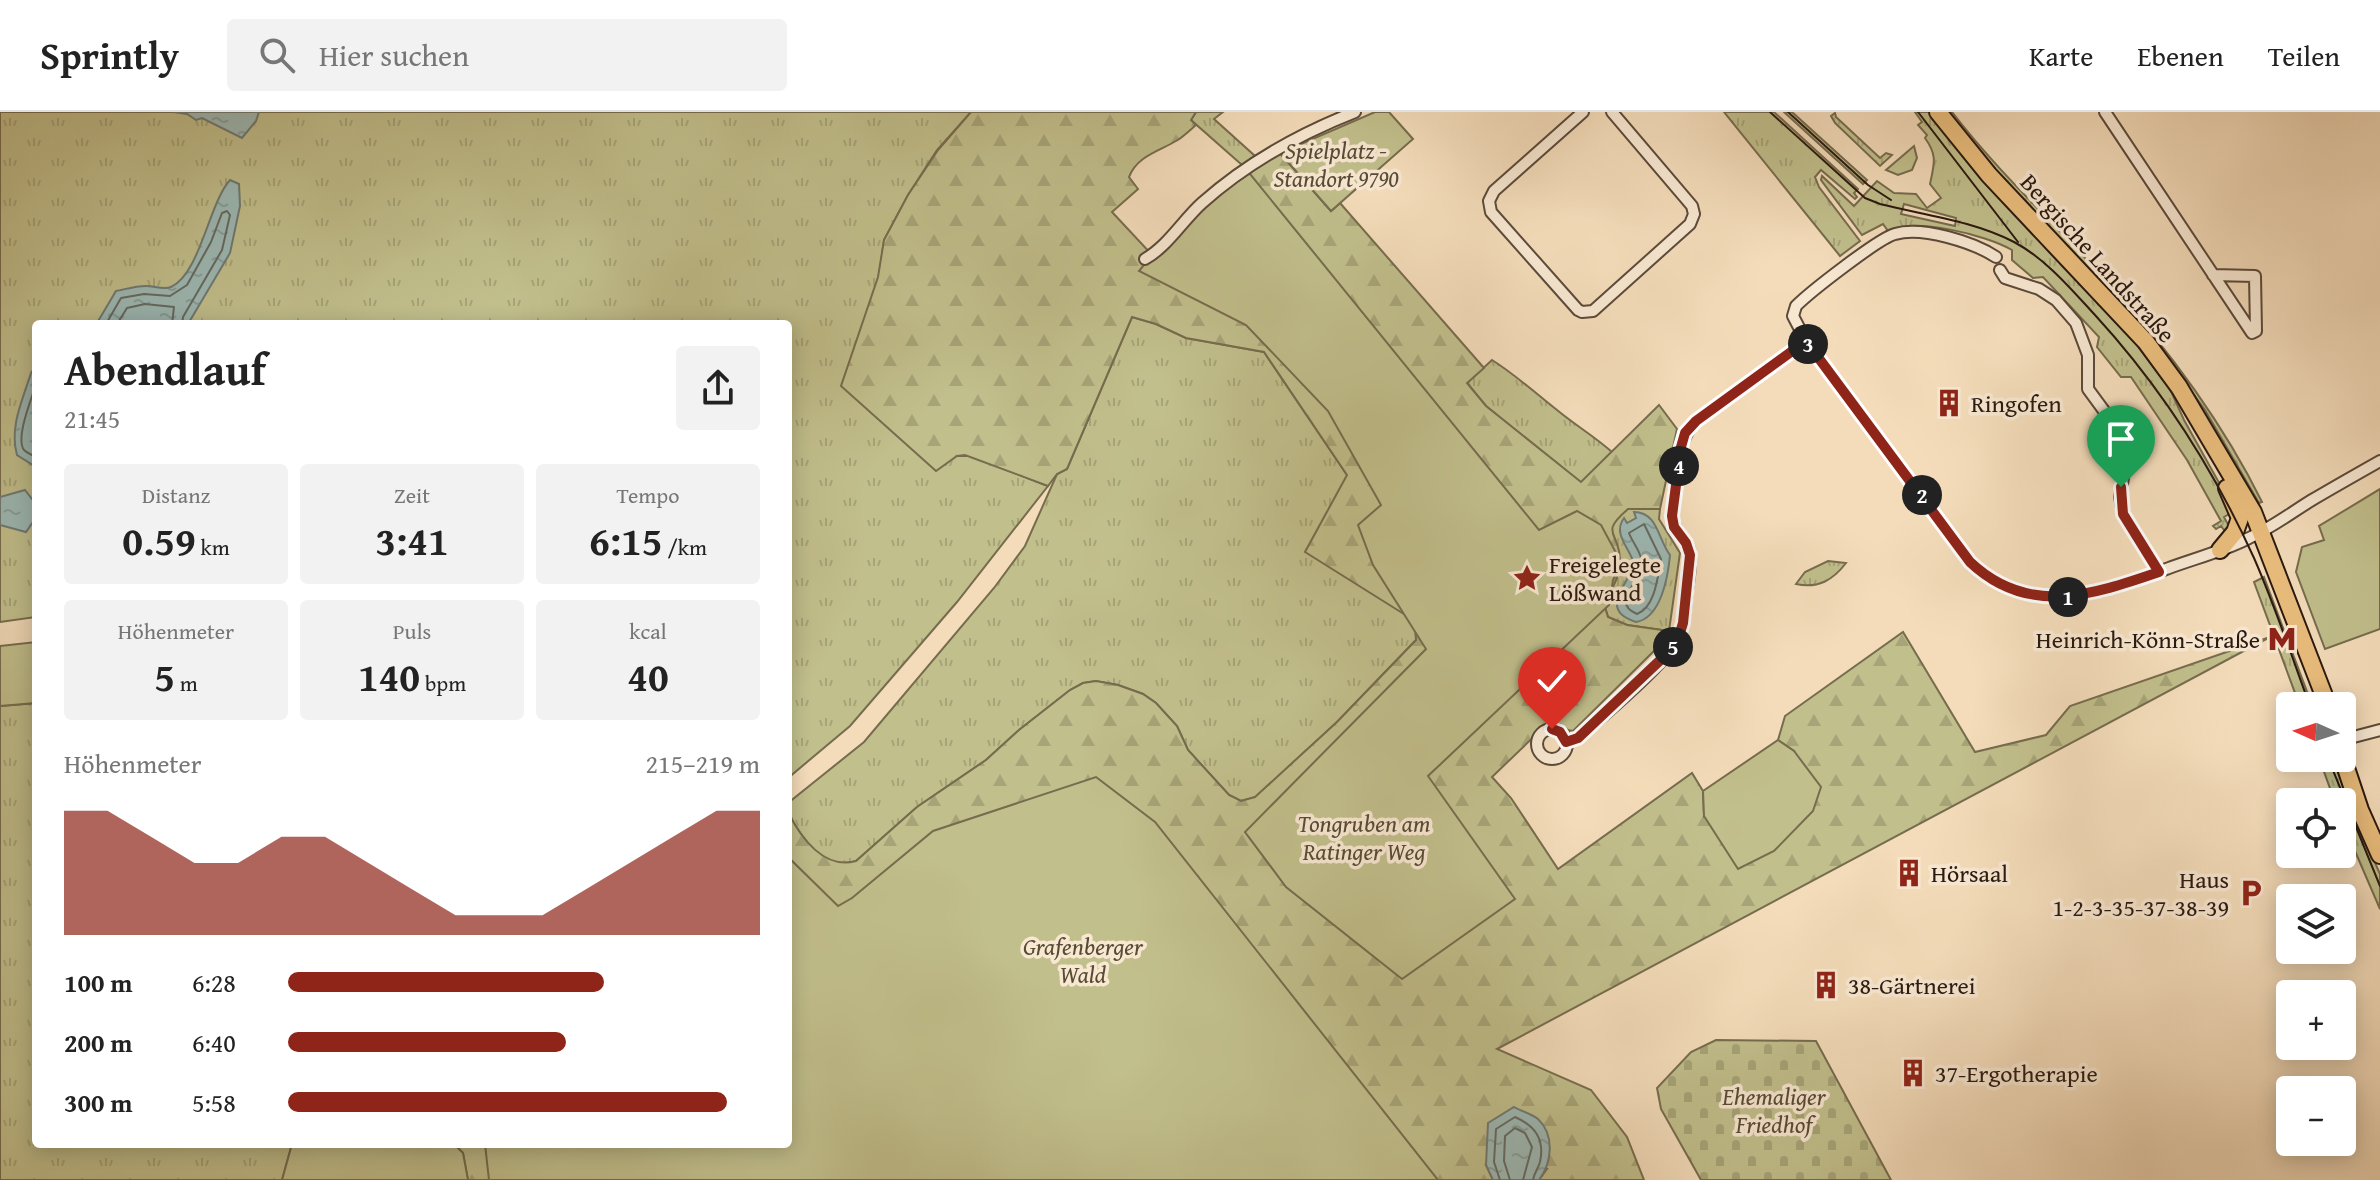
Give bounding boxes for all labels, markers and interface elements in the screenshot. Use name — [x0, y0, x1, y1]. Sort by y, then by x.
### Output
search box — [227, 19, 787, 91]
text: Sprintly — [40, 27, 179, 83]
icon: search — [255, 33, 299, 77]
text: Hier suchen — [319, 33, 469, 77]
text: Karte — [2029, 35, 2093, 76]
text: Ebenen — [2137, 35, 2224, 76]
text: Teilen — [2268, 35, 2340, 76]
park label: Spielplatz - Standort 9790 — [1273, 133, 1399, 196]
street label: Bergische Landstraße — [2012, 166, 2184, 350]
pin: 3 — [1788, 324, 1828, 364]
text: 3 — [1802, 328, 1814, 360]
text: Abendlauf — [64, 337, 266, 401]
button: share — [676, 346, 760, 430]
place label: Ringofen — [1971, 386, 2062, 421]
building icon: Ringofen — [1934, 388, 1964, 418]
text: 21:45 — [64, 399, 120, 438]
pin — [2087, 405, 2155, 487]
icon: arrive — [2099, 417, 2143, 461]
pin: 4 — [1659, 446, 1699, 486]
text: 4 — [1673, 450, 1685, 482]
pin: 2 — [1902, 475, 1942, 515]
text: Distanz — [142, 479, 210, 511]
text: Zeit — [394, 479, 430, 511]
text: Tempo — [617, 479, 679, 511]
text: 2 — [1916, 479, 1928, 511]
text: 0.59 — [122, 511, 196, 570]
text: 3:41 — [375, 511, 449, 570]
text: 6:15 — [589, 511, 663, 570]
text: km — [196, 531, 230, 563]
text: /km — [663, 531, 707, 563]
place label: Freigelegte Lößwand — [1549, 547, 1661, 610]
place icon: Freigelegte Lößwand — [1512, 563, 1542, 593]
pin: 1 — [2048, 577, 2088, 617]
text: 1 — [2062, 581, 2074, 613]
text: Höhenmeter — [118, 615, 234, 647]
text: Puls — [393, 615, 431, 647]
text: kcal — [629, 615, 667, 647]
place label: Heinrich-Könn-Straße — [2036, 622, 2260, 657]
metro station icon: Heinrich-Könn-Straße — [2267, 624, 2297, 654]
pin: 5 — [1653, 627, 1693, 667]
text: 5 — [1667, 631, 1679, 663]
text: 5 — [154, 647, 175, 706]
text: 140 — [358, 647, 420, 706]
text: 40 — [627, 647, 669, 706]
pin — [1518, 647, 1586, 729]
icon: check — [1530, 659, 1574, 703]
text: m — [175, 667, 198, 699]
text: bpm — [420, 667, 466, 699]
north arrow — [2276, 692, 2356, 772]
map controls — [2276, 692, 2356, 1156]
text: Höhenmeter — [64, 744, 201, 783]
text: 215–219 m — [646, 744, 760, 783]
button: locate — [2276, 788, 2356, 868]
park label: Tongruben am Ratinger Weg — [1297, 806, 1431, 869]
place label: Hörsaal — [1931, 856, 2008, 891]
building icon: Hörsaal — [1894, 858, 1924, 888]
place label: Haus 1-2-3-35-37-38-39 — [2052, 862, 2229, 925]
parking icon: Haus 1-2-3-35-37-38-39 — [2236, 878, 2266, 908]
button: layers — [2276, 884, 2356, 964]
park label: Grafenberger Wald — [1023, 929, 1144, 992]
text: 100 m — [64, 963, 132, 1002]
text: 6:28 — [192, 963, 236, 1002]
place label: 38-Gärtnerei — [1848, 968, 1976, 1003]
building icon: 38-Gärtnerei — [1811, 970, 1841, 1000]
button: + — [2276, 980, 2356, 1060]
text: 200 m — [64, 1023, 132, 1062]
text: 6:40 — [192, 1023, 236, 1062]
place label: 37-Ergotherapie — [1935, 1056, 2098, 1091]
building icon: 37-Ergotherapie — [1898, 1058, 1928, 1088]
button: − — [2276, 1076, 2356, 1156]
park label: Ehemaliger Friedhof — [1721, 1079, 1827, 1142]
text: 300 m — [64, 1083, 132, 1122]
text: 5:58 — [192, 1083, 236, 1122]

